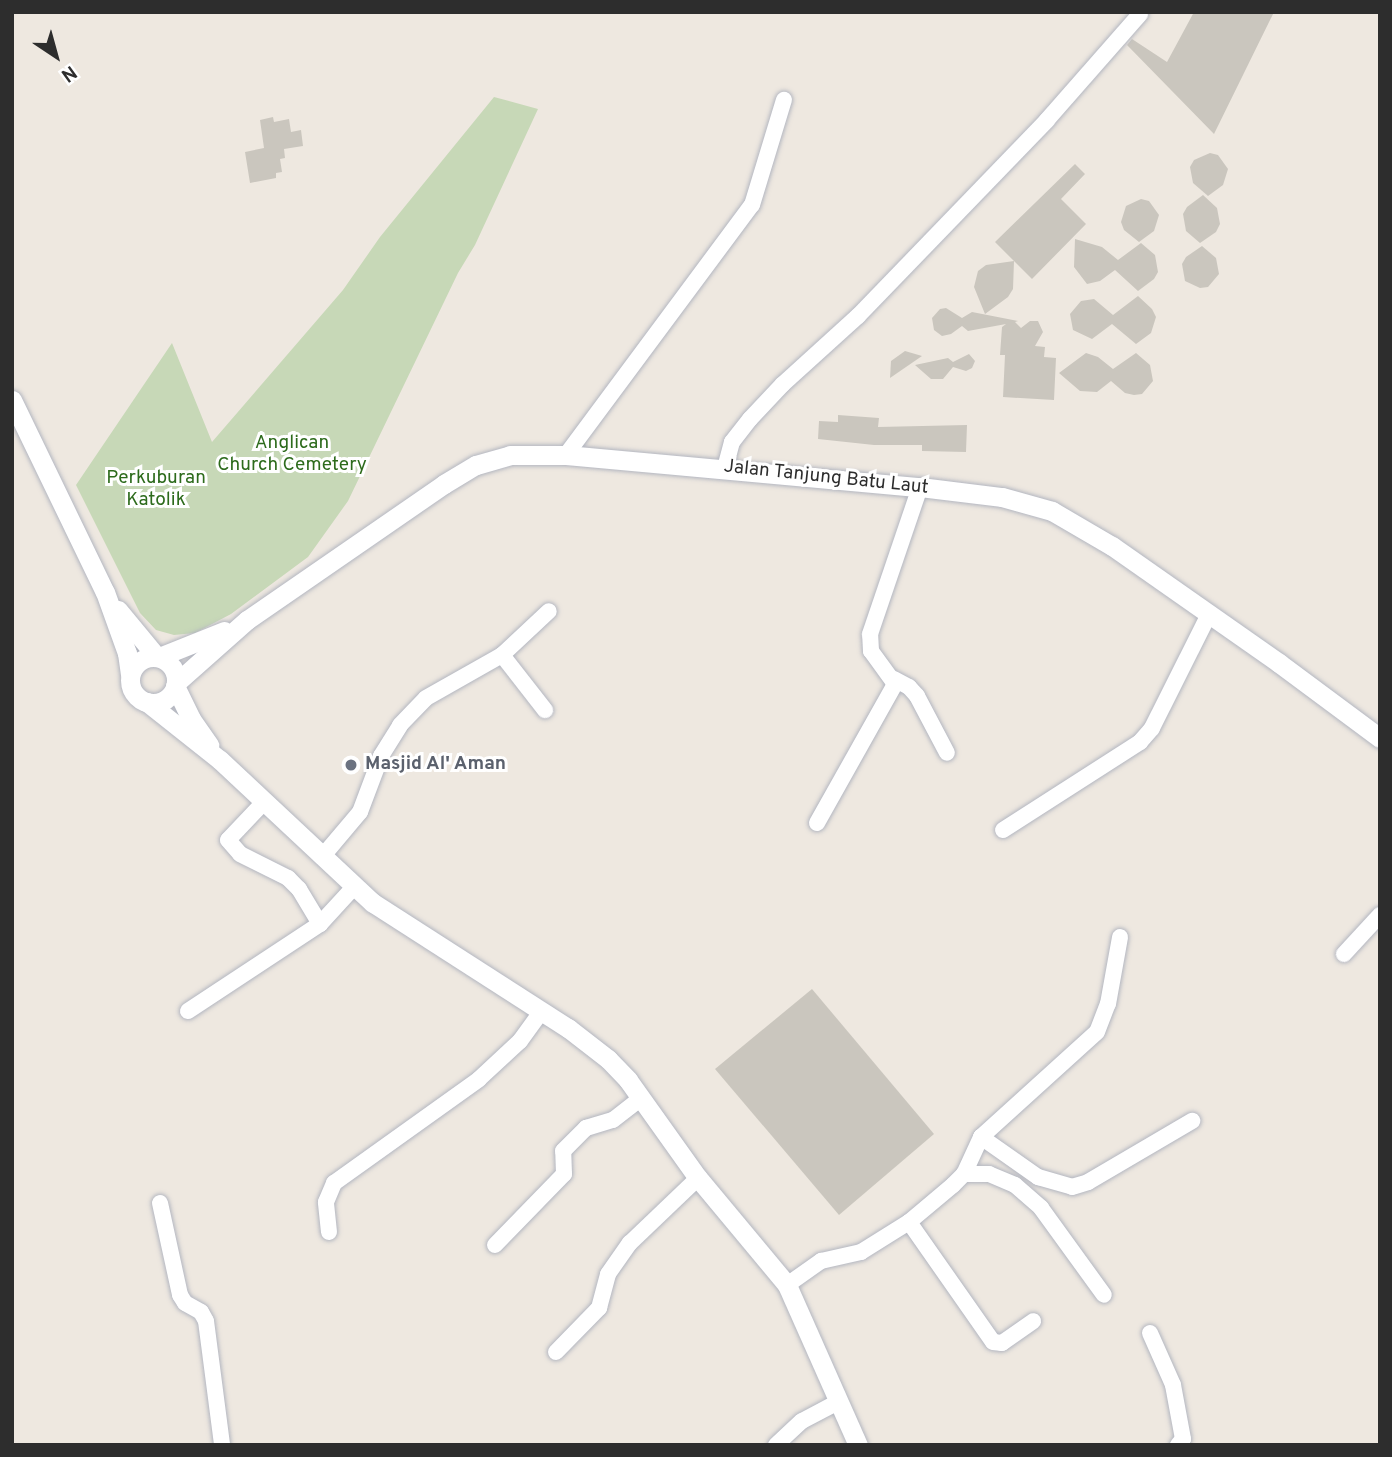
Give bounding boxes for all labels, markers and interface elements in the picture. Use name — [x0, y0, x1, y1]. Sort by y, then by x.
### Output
north arrow — [21, 21, 91, 91]
text: N — [56, 59, 81, 87]
park label: Anglican Church Cemetery — [217, 433, 367, 477]
street label: Jalan Tanjung Batu Laut — [722, 456, 930, 500]
park label: Perkuburan Katolik — [106, 468, 206, 512]
place label: Masjid Al' Aman — [365, 754, 508, 776]
marker: Masjid Al' Aman — [343, 757, 359, 773]

